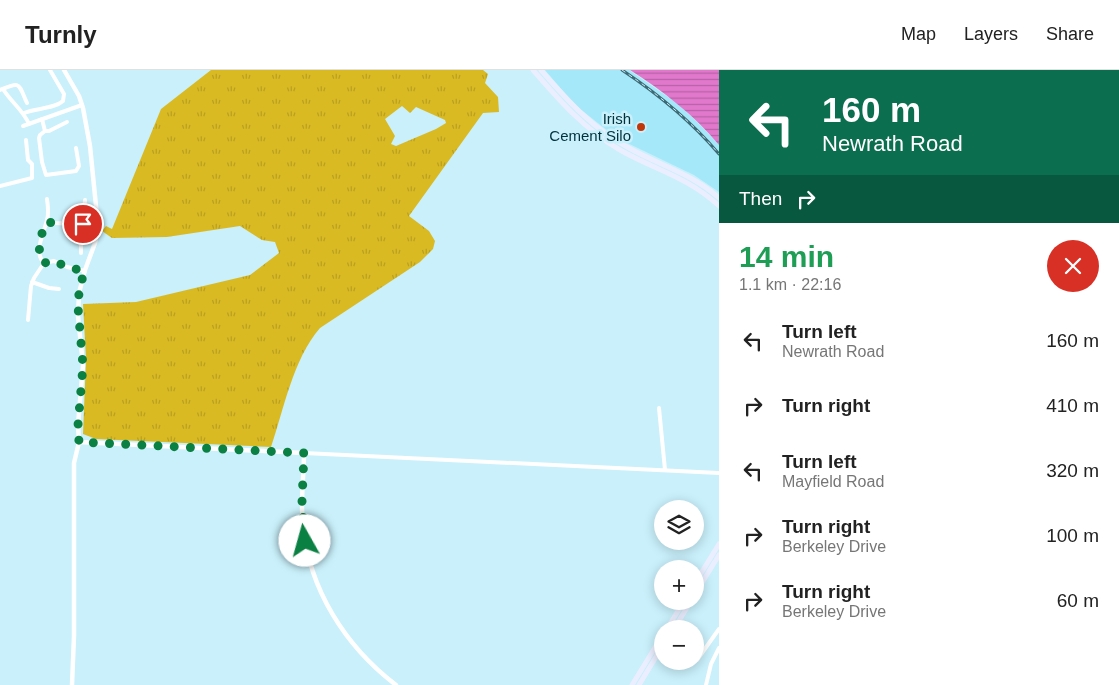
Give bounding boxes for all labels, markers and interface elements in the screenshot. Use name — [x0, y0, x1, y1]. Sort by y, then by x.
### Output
text: Turnly — [25, 21, 97, 48]
text: Map — [901, 24, 936, 44]
text: Layers — [964, 24, 1018, 44]
text: Share — [1046, 24, 1094, 44]
icon: left — [739, 90, 804, 155]
text: 160 m — [822, 90, 921, 129]
place label: Irish Cement Silo — [549, 110, 631, 144]
marker: Irish Cement Silo — [635, 121, 647, 133]
text: Newrath Road — [822, 131, 963, 156]
icon: right — [792, 185, 820, 213]
text: Then — [739, 188, 782, 209]
pin — [62, 203, 104, 245]
icon: arrive — [69, 210, 97, 238]
text: 14 min — [739, 240, 834, 273]
button: close — [1047, 240, 1099, 292]
text: 1.1 km · 22:16 — [739, 276, 841, 293]
text: Turn left — [782, 321, 857, 342]
icon: left — [739, 327, 767, 355]
text: 160 m — [1046, 330, 1099, 351]
text: Newrath Road — [782, 343, 884, 360]
icon: right — [739, 392, 767, 420]
text: Turn right — [782, 395, 870, 416]
text: 410 m — [1046, 395, 1099, 416]
text: Turn left — [782, 451, 857, 472]
icon: left — [739, 457, 767, 485]
text: 320 m — [1046, 460, 1099, 481]
text: Mayfield Road — [782, 473, 884, 490]
map controls — [654, 500, 704, 670]
button: layers — [654, 500, 704, 550]
position arrow — [278, 514, 330, 566]
text: Turn right — [782, 516, 870, 537]
icon: right — [739, 522, 767, 550]
text: 100 m — [1046, 525, 1099, 546]
text: Berkeley Drive — [782, 538, 886, 555]
button: + — [654, 560, 704, 610]
text: Turn right — [782, 581, 870, 602]
icon: right — [739, 587, 767, 615]
text: 60 m — [1057, 590, 1099, 611]
text: Berkeley Drive — [782, 603, 886, 620]
button: − — [654, 620, 704, 670]

